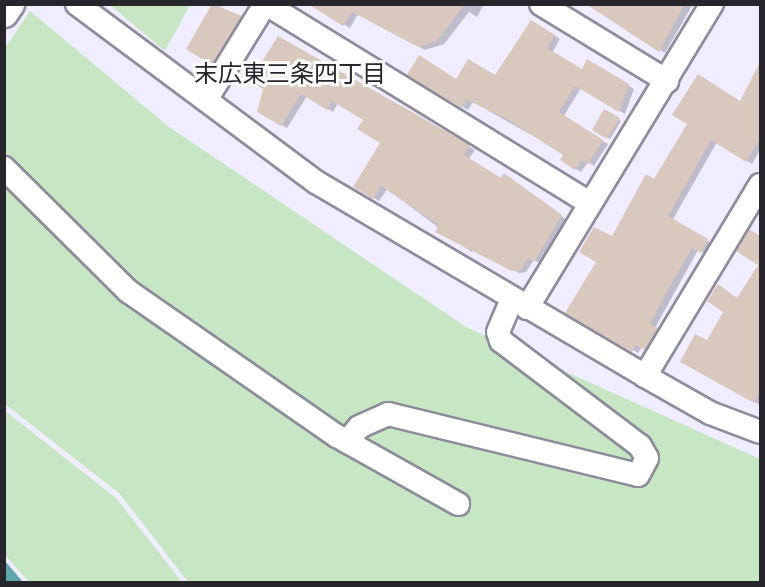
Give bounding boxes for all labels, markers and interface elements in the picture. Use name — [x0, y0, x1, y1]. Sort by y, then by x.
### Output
district label: 末広東三条四丁目 — [194, 60, 386, 88]

